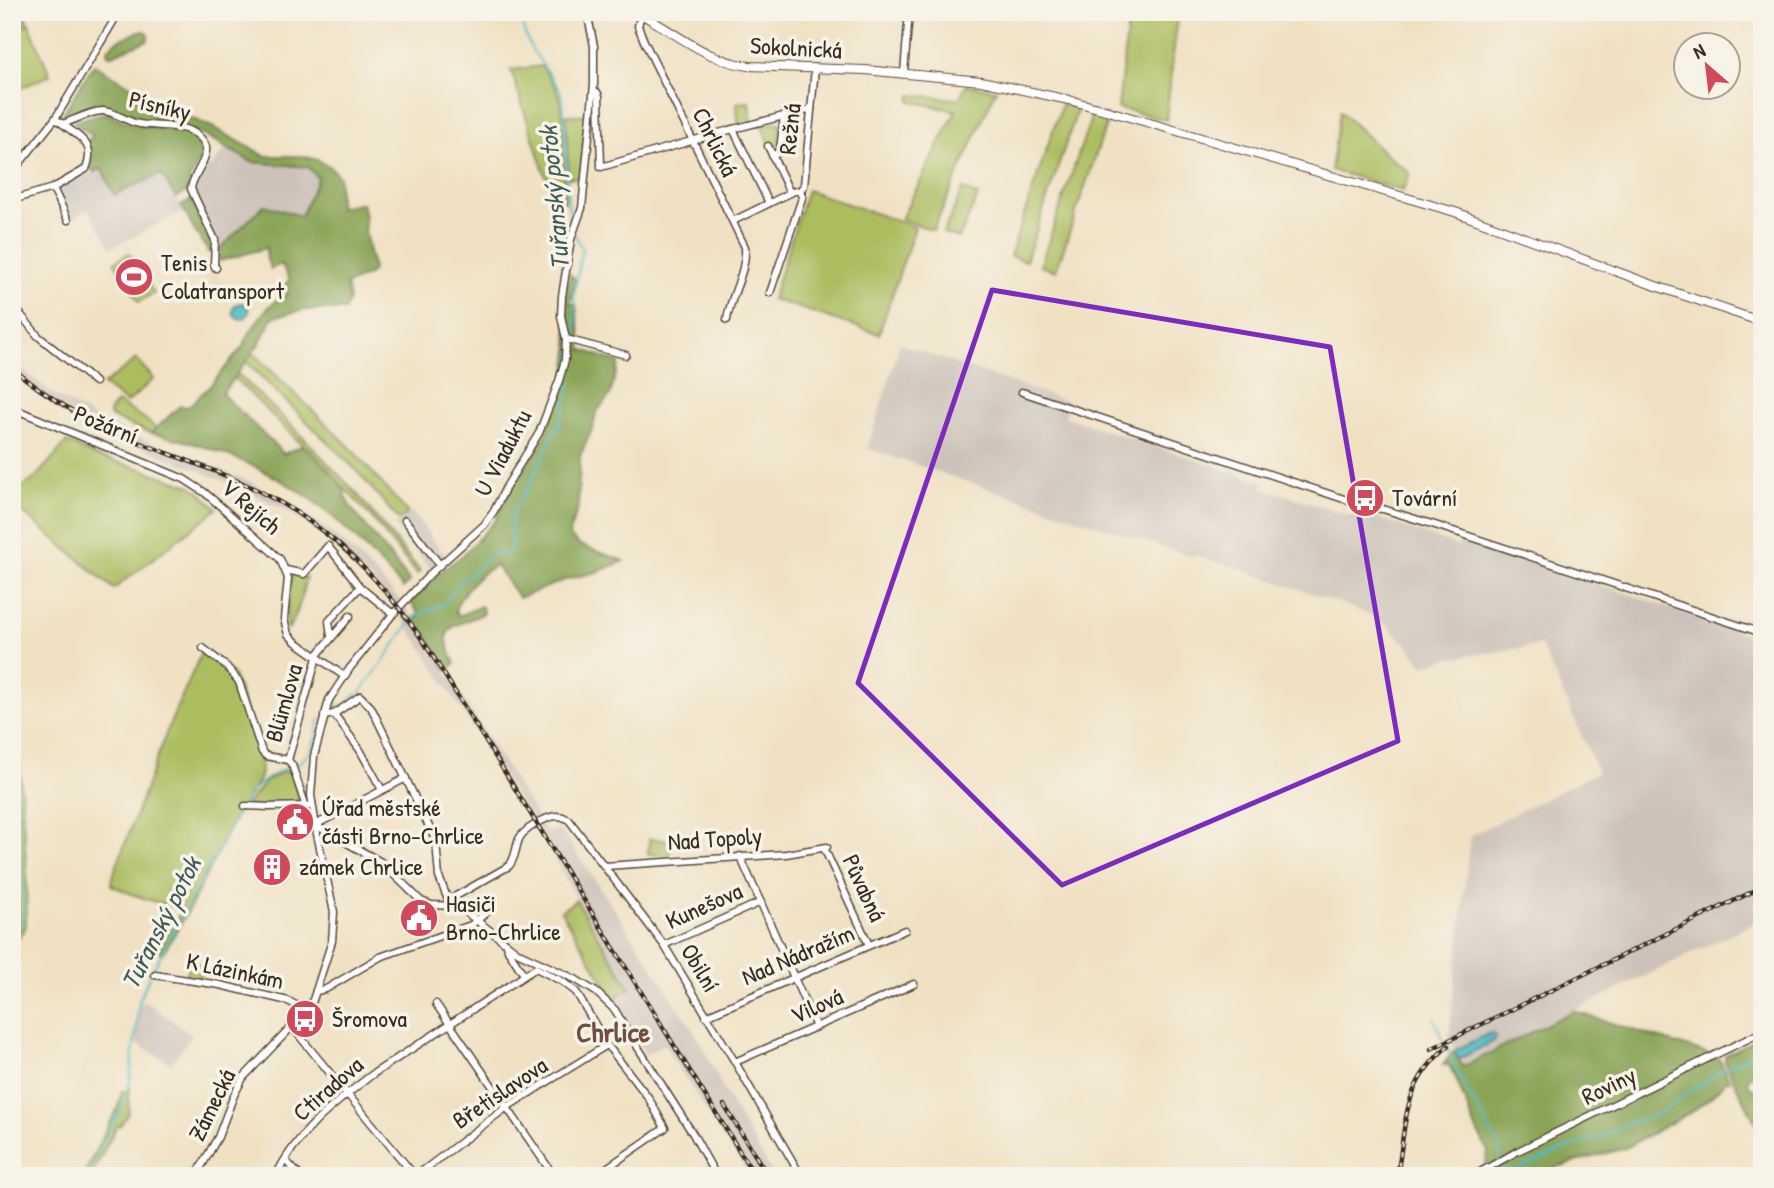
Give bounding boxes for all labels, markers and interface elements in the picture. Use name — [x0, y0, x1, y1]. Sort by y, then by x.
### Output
street label: Sokolnická — [749, 29, 843, 65]
north arrow — [1672, 32, 1742, 102]
text: N — [1688, 37, 1710, 65]
street label: Písníky — [126, 82, 194, 128]
street label: Chrlická — [686, 102, 746, 181]
street label: Režná — [770, 102, 808, 156]
water label: Tuřanský potok — [530, 122, 578, 271]
place label: Tenis Colatransport — [161, 246, 285, 306]
sports icon: Tenis Colatransport — [113, 256, 155, 298]
street label: Požární — [70, 397, 143, 451]
street label: U Viaduktu — [466, 403, 538, 501]
street label: V Rejích — [215, 471, 289, 541]
bus stop icon: Tovární — [1344, 477, 1386, 519]
place label: Tovární — [1392, 481, 1457, 513]
street label: Blümlova — [257, 660, 309, 745]
place label: Úřad městské části Brno-Chrlice — [322, 791, 484, 851]
public building icon: Úřad městské části Brno-Chrlice — [274, 801, 316, 843]
street label: Nad Topoly — [667, 819, 763, 857]
building icon: zámek Chrlice — [251, 846, 293, 888]
water label: Tuřanský potok — [112, 849, 211, 995]
street label: Půvabná — [836, 849, 894, 926]
place label: zámek Chrlice — [299, 850, 424, 882]
street label: Kunešova — [660, 874, 747, 936]
place label: Hasiči Brno-Chrlice — [446, 887, 561, 947]
public building icon: Hasiči Brno-Chrlice — [398, 897, 440, 939]
street label: Nad Nádražím — [736, 916, 859, 992]
street label: Obilní — [674, 937, 728, 998]
street label: K Lázinkám — [184, 944, 287, 996]
street label: Vilová — [785, 980, 848, 1031]
bus stop icon: Šromova — [284, 998, 326, 1040]
place label: Šromova — [332, 1002, 407, 1034]
district label: Chrlice — [576, 1013, 651, 1051]
street label: Ctiradova — [285, 1049, 369, 1128]
street label: Břetislavova — [446, 1049, 553, 1136]
street label: Roviny — [1576, 1058, 1641, 1112]
street label: Zámecká — [180, 1063, 242, 1146]

